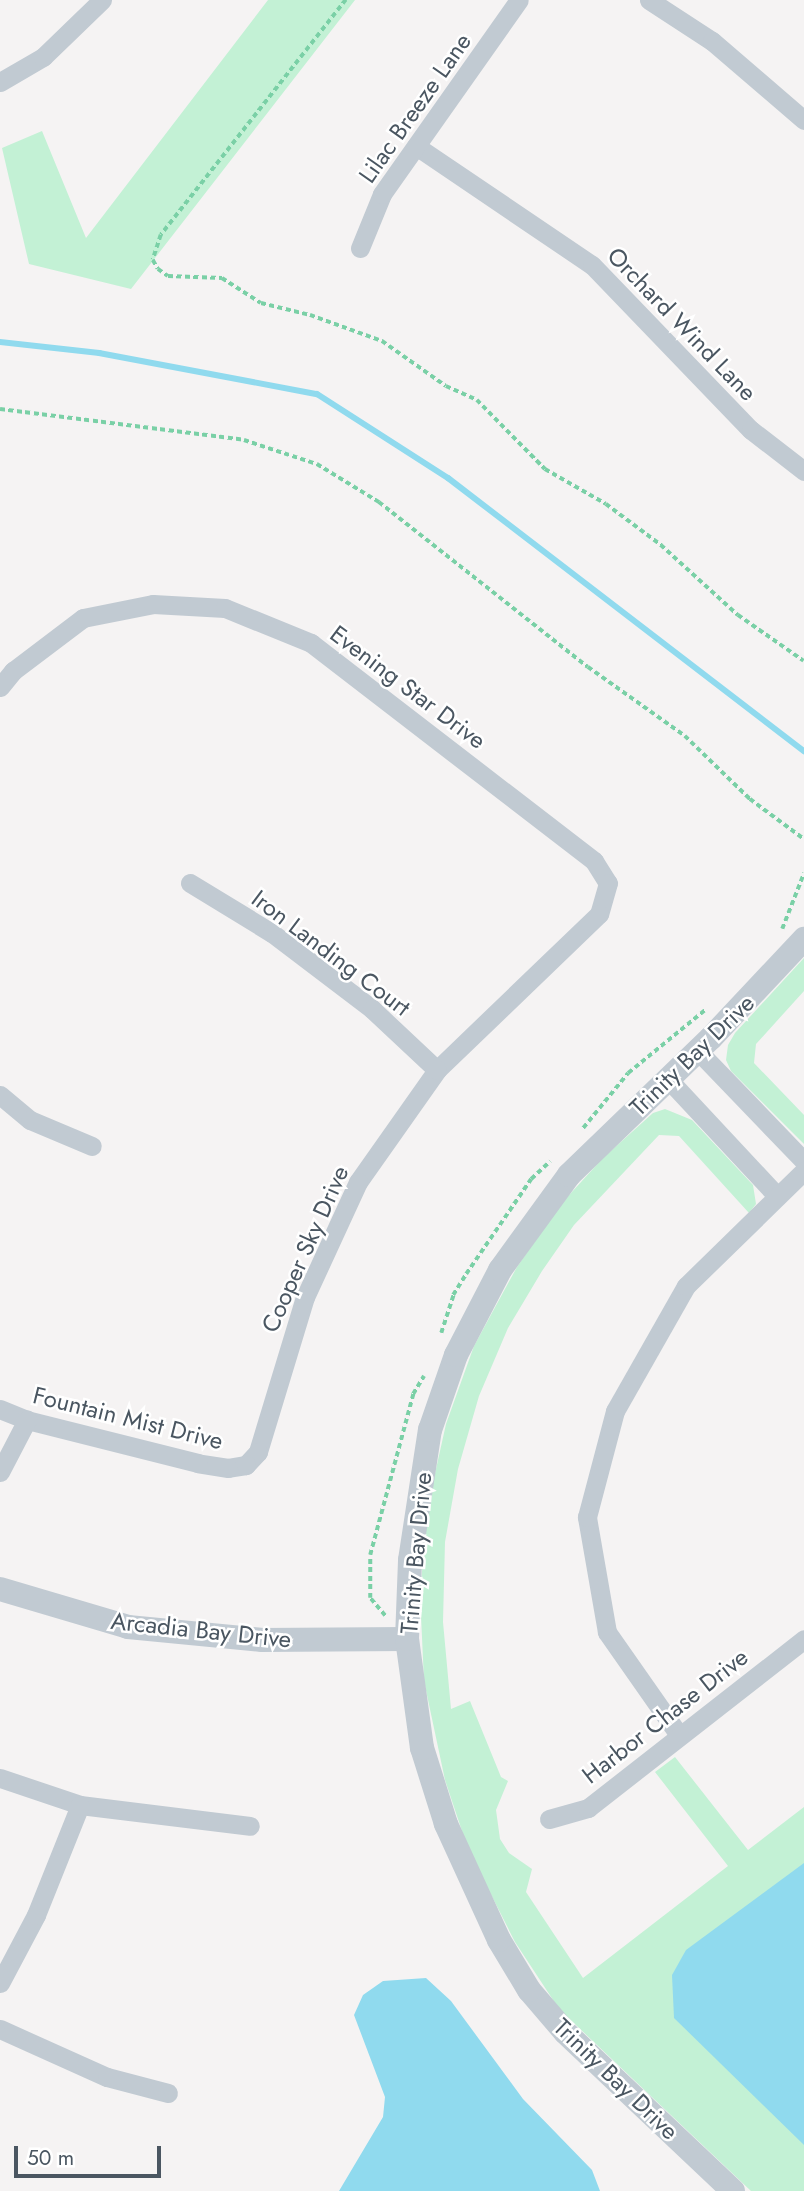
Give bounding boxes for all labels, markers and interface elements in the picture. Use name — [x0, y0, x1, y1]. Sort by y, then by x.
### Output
street label: Lilac Breeze Lane — [353, 28, 477, 188]
street label: Orchard Wind Lane — [601, 241, 763, 407]
street label: Evening Star Drive — [325, 619, 491, 755]
street label: Iron Landing Court — [246, 884, 416, 1022]
street label: Trinity Bay Drive — [624, 988, 760, 1122]
street label: Cooper Sky Drive — [255, 1161, 355, 1337]
street label: Fountain Mist Drive — [30, 1380, 226, 1456]
street label: Trinity Bay Drive — [395, 1471, 437, 1635]
street label: Arcadia Bay Drive — [109, 1606, 293, 1654]
street label: Harbor Chase Drive — [576, 1642, 754, 1790]
street label: Trinity Bay Drive — [548, 2012, 684, 2146]
scale bar — [18, 2132, 164, 2176]
text: 50 m — [27, 2143, 74, 2173]

